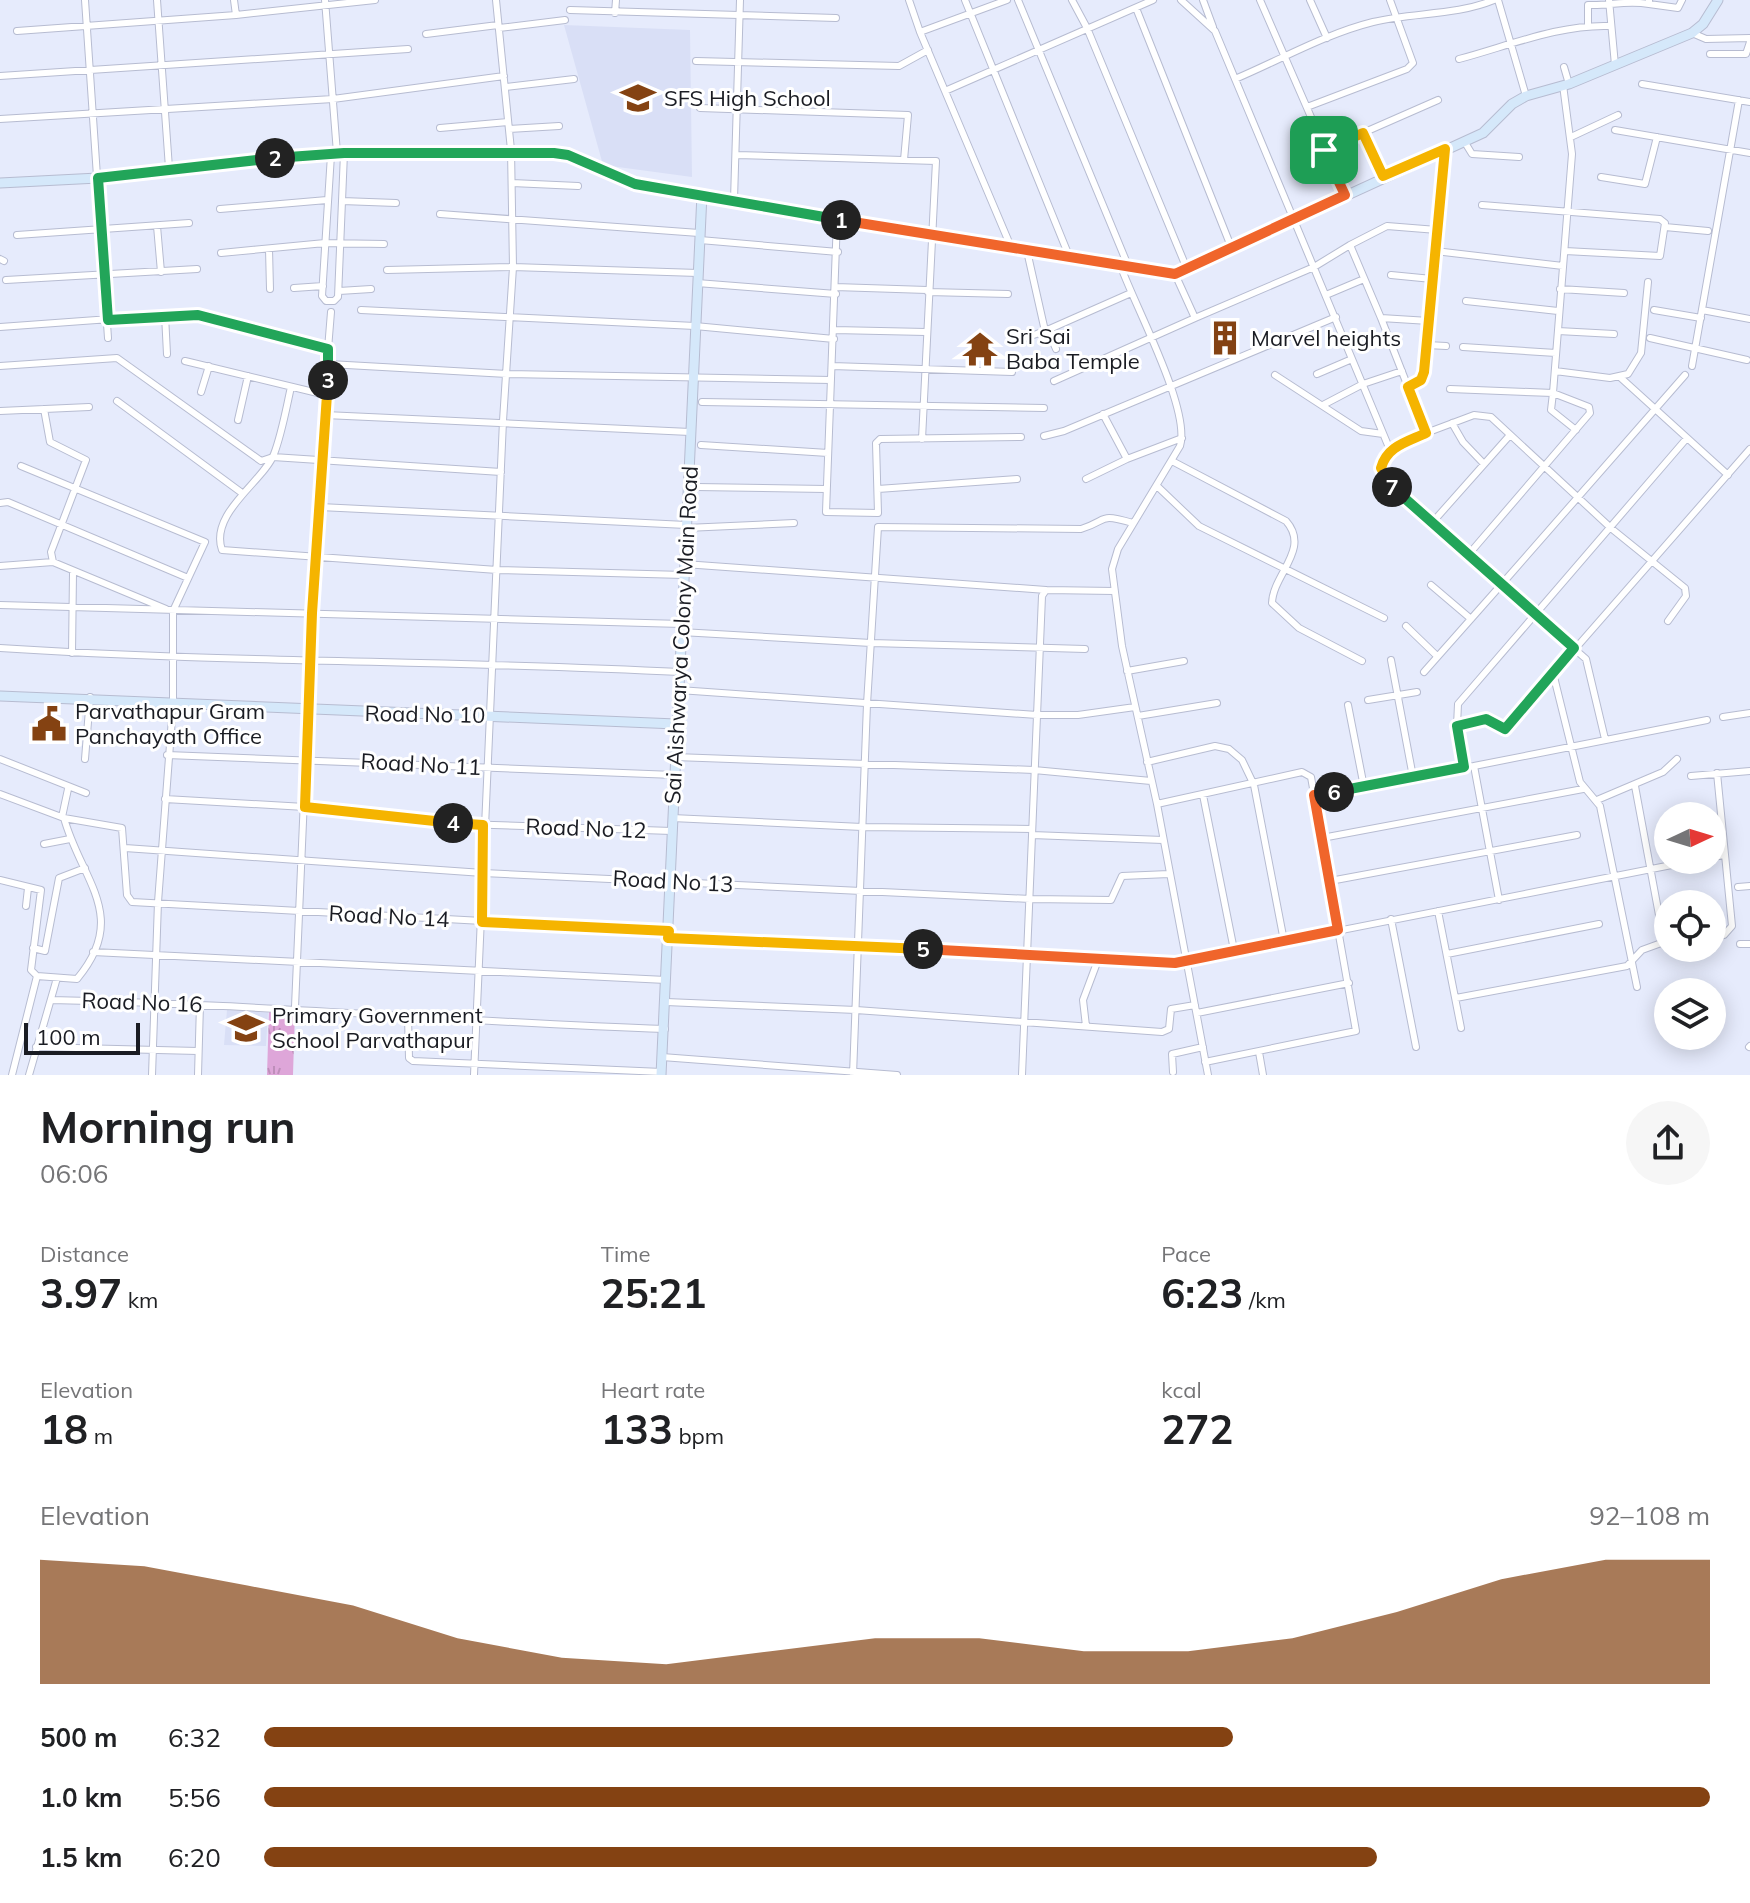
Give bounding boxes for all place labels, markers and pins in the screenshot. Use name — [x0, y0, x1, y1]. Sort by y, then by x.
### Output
school or university icon: SFS High School — [619, 79, 657, 117]
place label: SFS High School — [664, 84, 831, 112]
pin — [1290, 116, 1358, 184]
pin: 2 — [255, 138, 295, 178]
pin: 1 — [821, 200, 861, 240]
building icon: Marvel heights — [1206, 319, 1244, 357]
place label: Sri Sai Baba Temple — [1006, 322, 1140, 375]
place label: Marvel heights — [1251, 324, 1401, 352]
temple icon: Sri Sai Baba Temple — [961, 330, 999, 368]
pin: 3 — [308, 360, 348, 400]
pin: 7 — [1372, 467, 1412, 507]
place label: Parvathapur Gram Panchayath Office — [75, 697, 265, 750]
public building icon: Parvathapur Gram Panchayath Office — [30, 705, 68, 743]
pin: 6 — [1314, 772, 1354, 812]
pin: 4 — [433, 803, 473, 843]
pin: 5 — [903, 929, 943, 969]
place label: Primary Government School Parvathapur — [272, 1001, 483, 1054]
school or university icon: Primary Government School Parvathapur — [227, 1009, 265, 1047]

